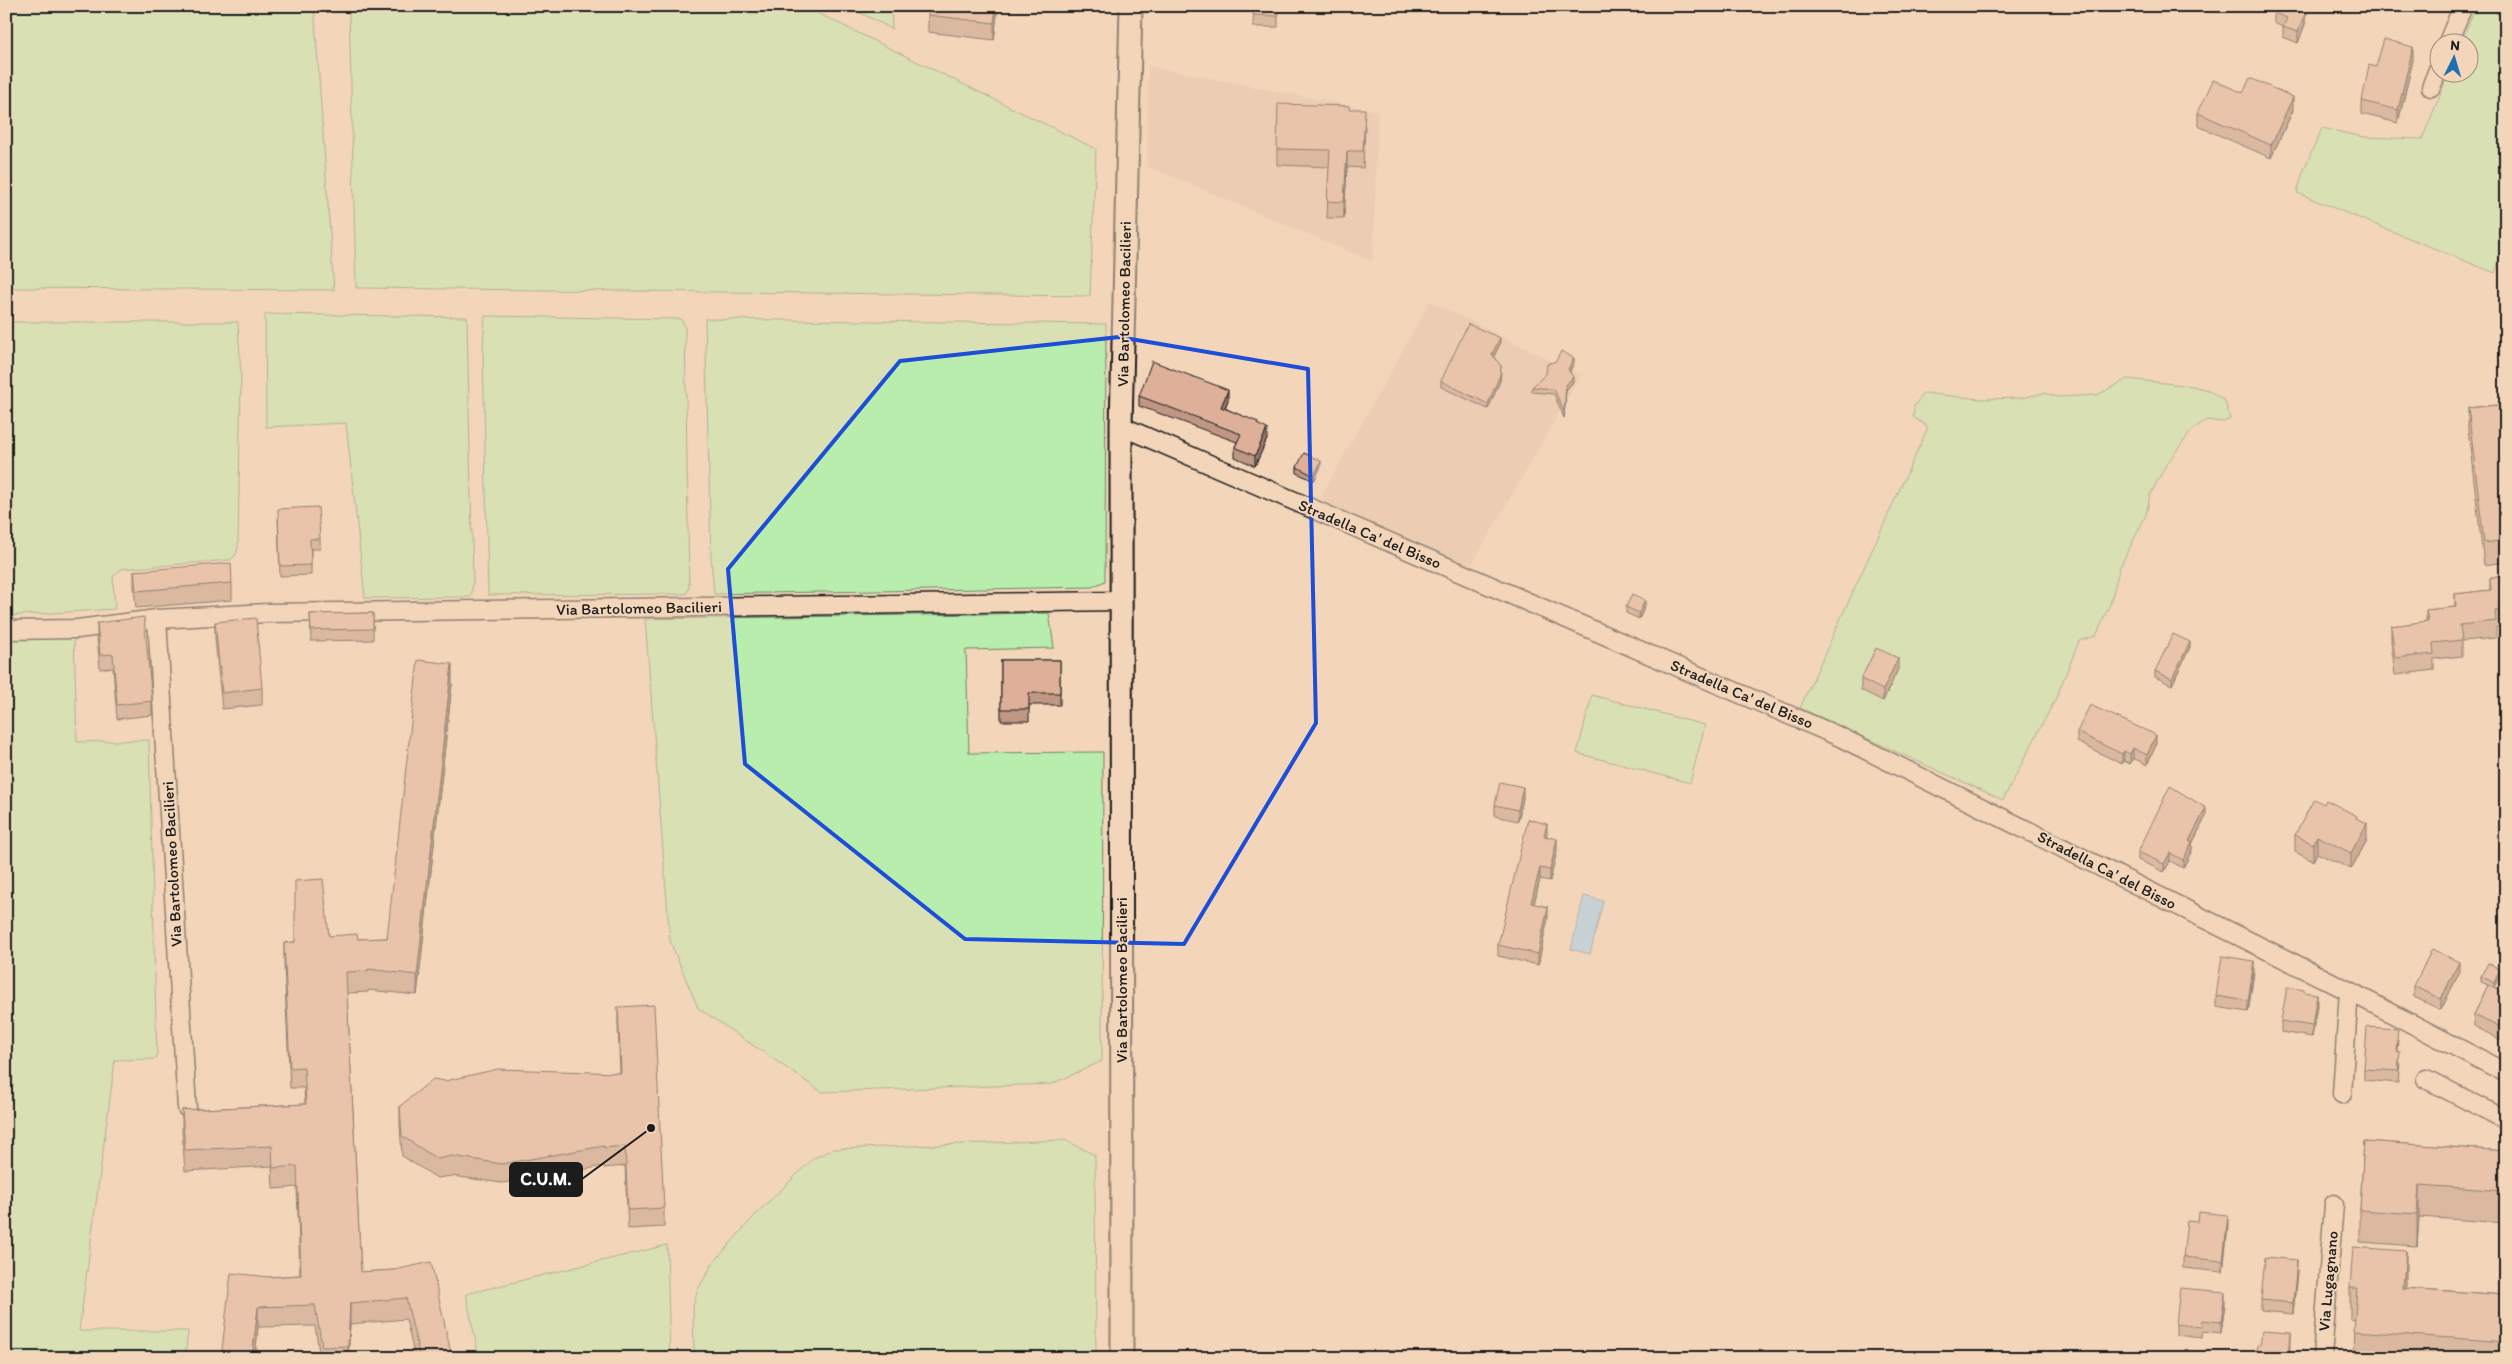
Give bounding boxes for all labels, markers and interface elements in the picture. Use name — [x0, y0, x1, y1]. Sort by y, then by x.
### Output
north arrow — [2430, 32, 2480, 82]
text: N — [2450, 37, 2461, 54]
street label: Via Bartolomeo Bacilieri — [1113, 221, 1135, 387]
street label: Stradella Ca' del Bisso — [1296, 495, 1444, 573]
street label: Via Bartolomeo Bacilieri — [556, 597, 722, 619]
street label: Stradella Ca' del Bisso — [1668, 655, 1816, 733]
street label: Via Bartolomeo Bacilieri — [158, 781, 186, 947]
street label: Stradella Ca' del Bisso — [2034, 827, 2180, 913]
street label: Via Bartolomeo Bacilieri — [1112, 897, 1131, 1063]
callout: C.U.M. — [510, 1163, 582, 1196]
text: C.U.M. — [520, 1168, 572, 1190]
street label: Via Lugagnano — [2314, 1230, 2342, 1332]

